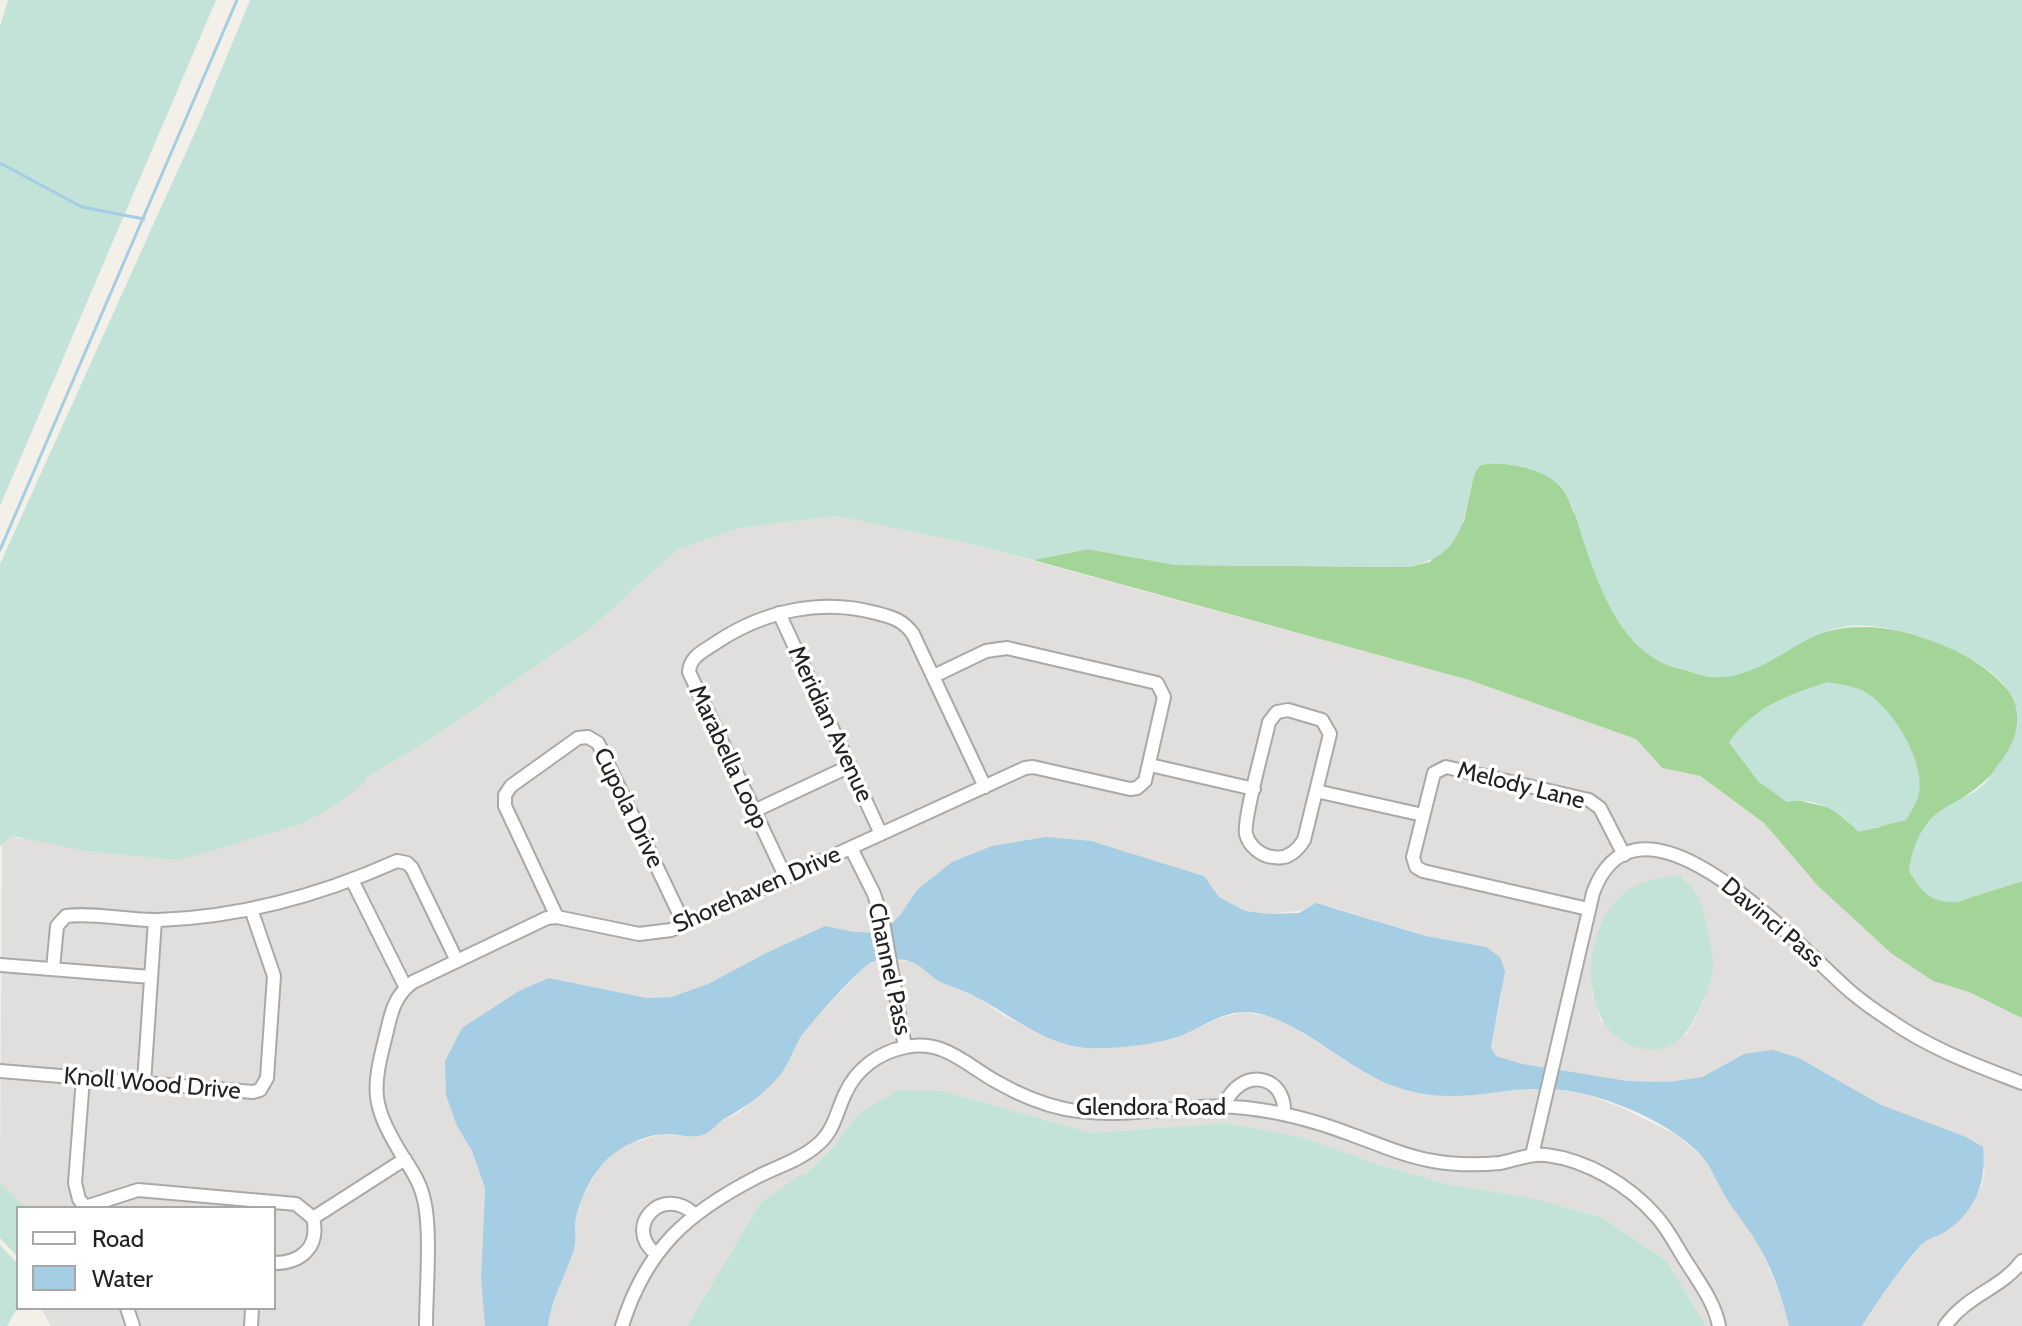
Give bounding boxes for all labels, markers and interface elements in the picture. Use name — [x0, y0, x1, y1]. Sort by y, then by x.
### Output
street label: Meridian Avenue — [781, 641, 879, 807]
street label: Marabella Loop — [682, 681, 774, 833]
street label: Cupola Drive — [587, 743, 669, 873]
street label: Melody Lane — [1454, 756, 1588, 816]
street label: Shorehaven Drive — [669, 840, 845, 940]
street label: Davinci Pass — [1715, 872, 1829, 974]
street label: Channel Pass — [861, 900, 917, 1038]
street label: Knoll Wood Drive — [62, 1062, 242, 1106]
street label: Glendora Road — [1076, 1094, 1226, 1122]
legend — [16, 1206, 276, 1310]
text: Road — [92, 1224, 144, 1253]
text: Water — [92, 1264, 153, 1293]

